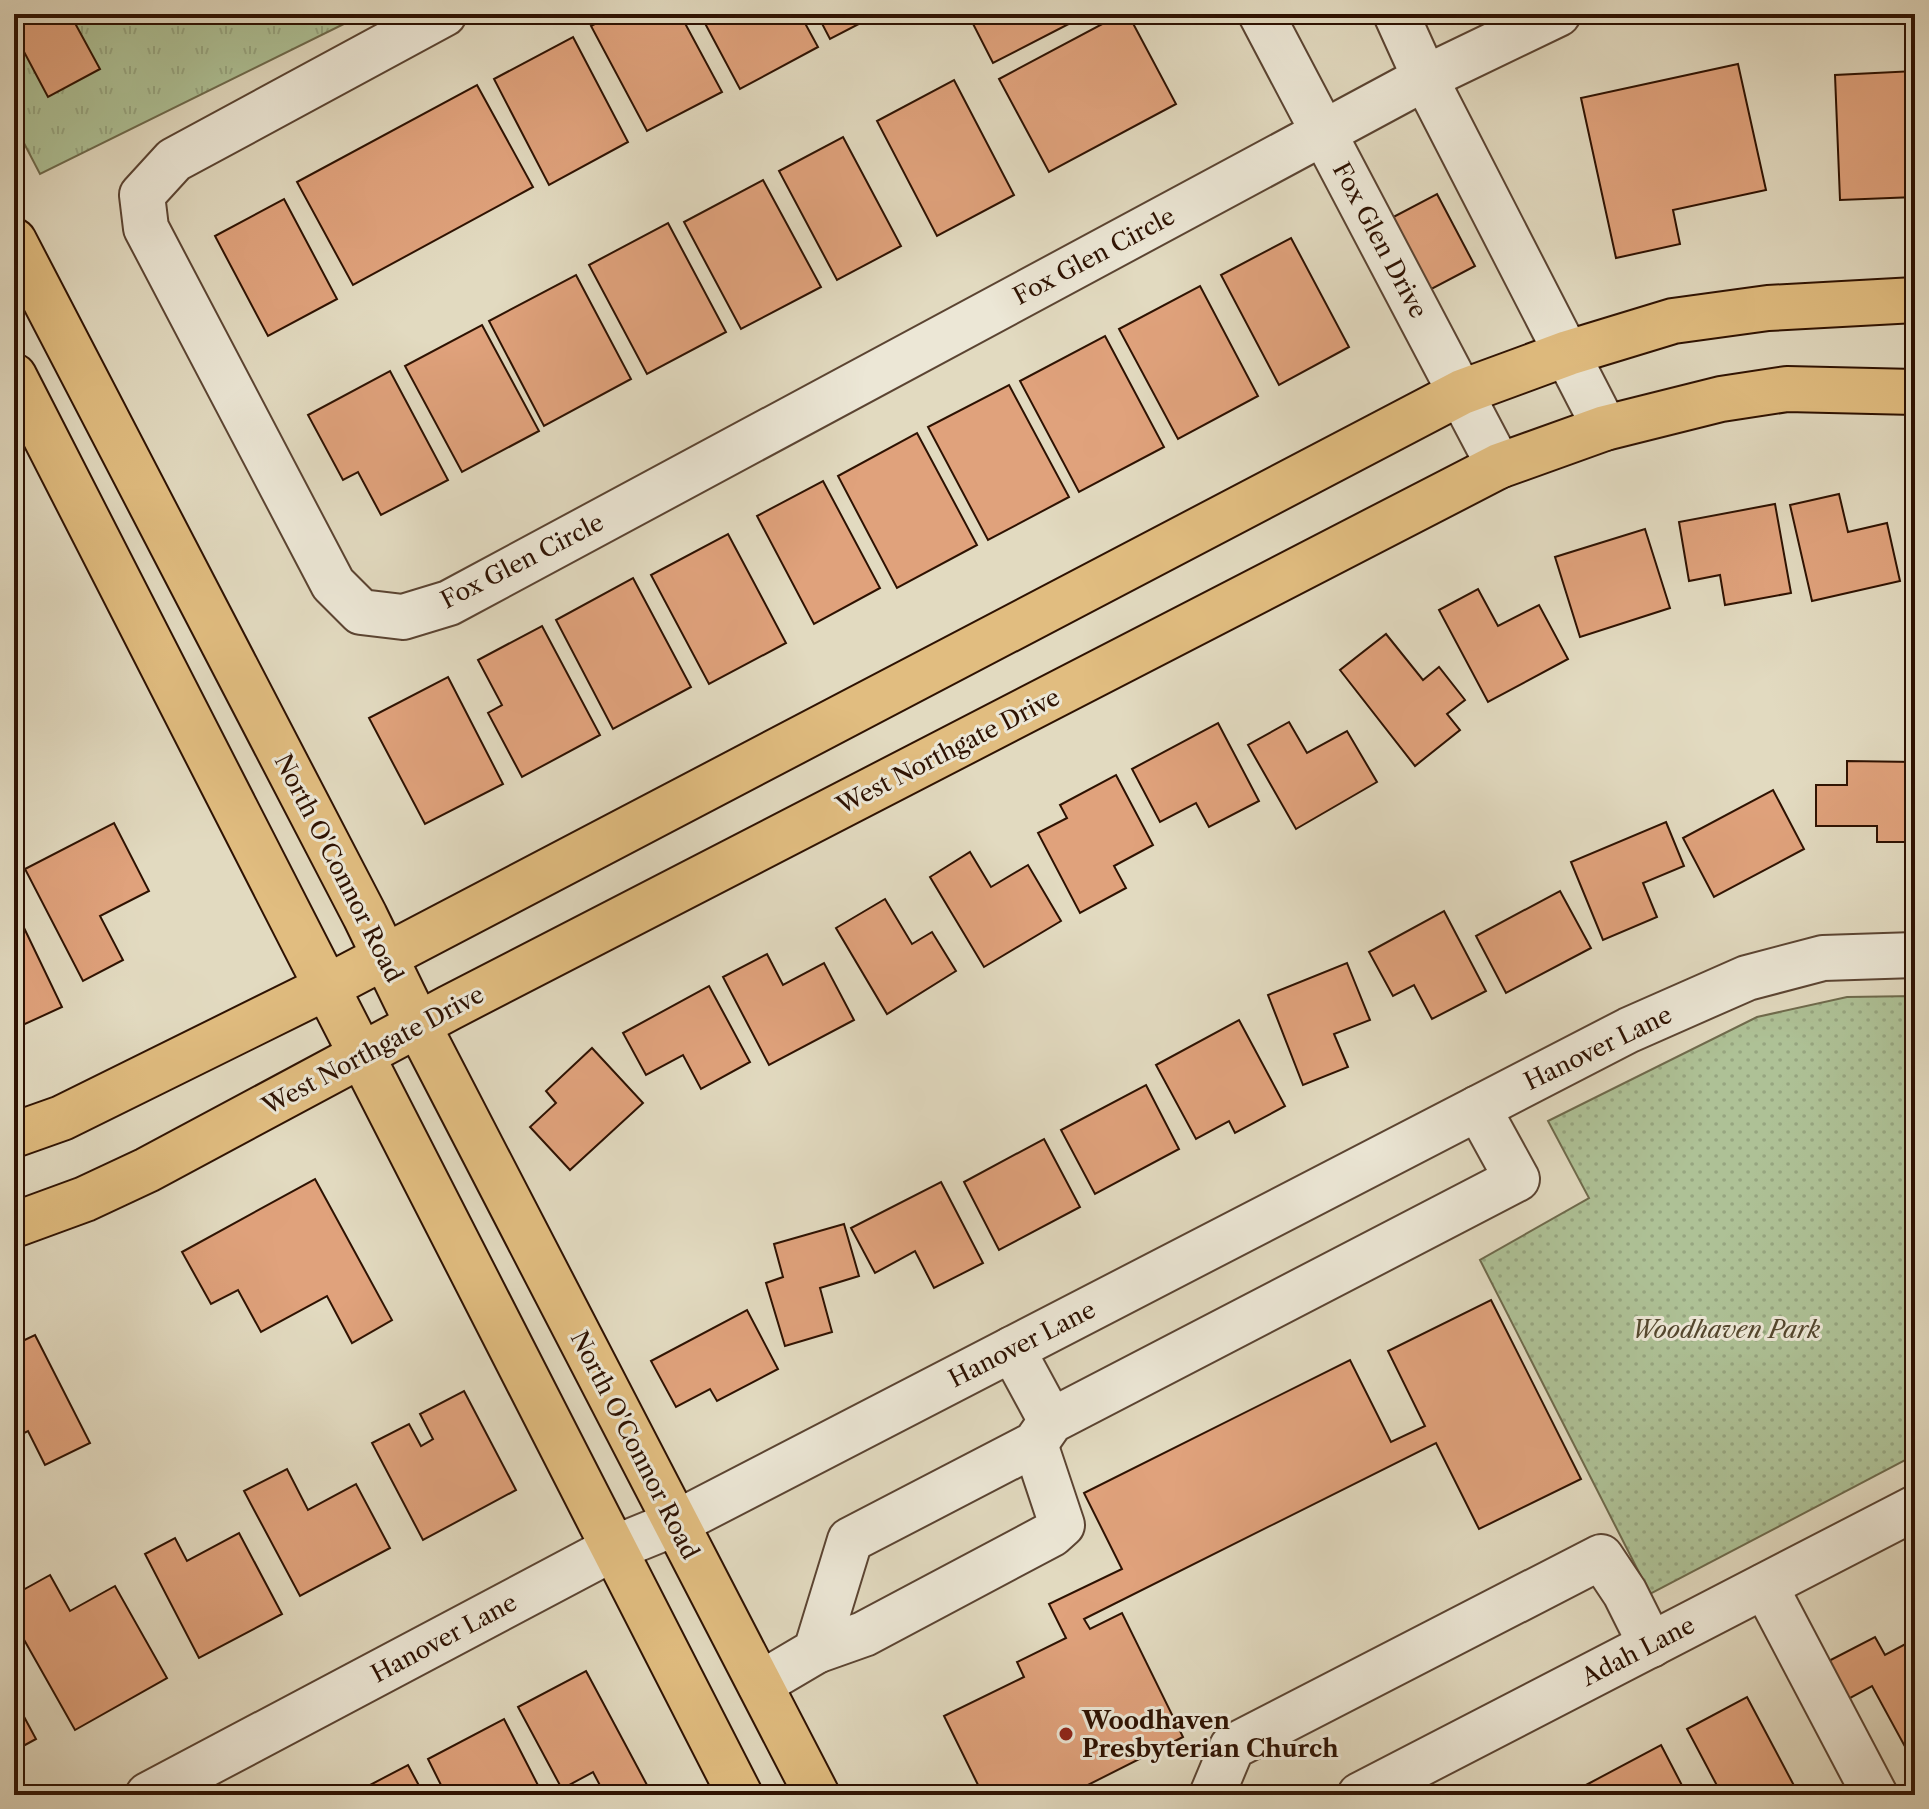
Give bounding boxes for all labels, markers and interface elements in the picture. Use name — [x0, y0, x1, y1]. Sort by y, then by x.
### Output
street label: Fox Glen Drive — [1327, 157, 1433, 323]
street label: Fox Glen Circle — [1008, 201, 1180, 311]
street label: Fox Glen Circle — [436, 507, 608, 615]
street label: West Northgate Drive — [831, 682, 1064, 820]
street label: North O'Connor Road — [269, 749, 409, 987]
street label: West Northgate Drive — [257, 979, 489, 1121]
street label: Hanover Lane — [1519, 1000, 1677, 1096]
street label: Hanover Lane — [944, 1295, 1100, 1393]
park label: Woodhaven Park — [1632, 1315, 1821, 1344]
street label: North O'Connor Road — [565, 1326, 705, 1564]
street label: Hanover Lane — [366, 1587, 522, 1689]
street label: Adah Lane — [1576, 1610, 1699, 1692]
place label: Woodhaven Presbyterian Church — [1081, 1706, 1339, 1763]
marker: Woodhaven Presbyterian Church — [1057, 1725, 1075, 1743]

